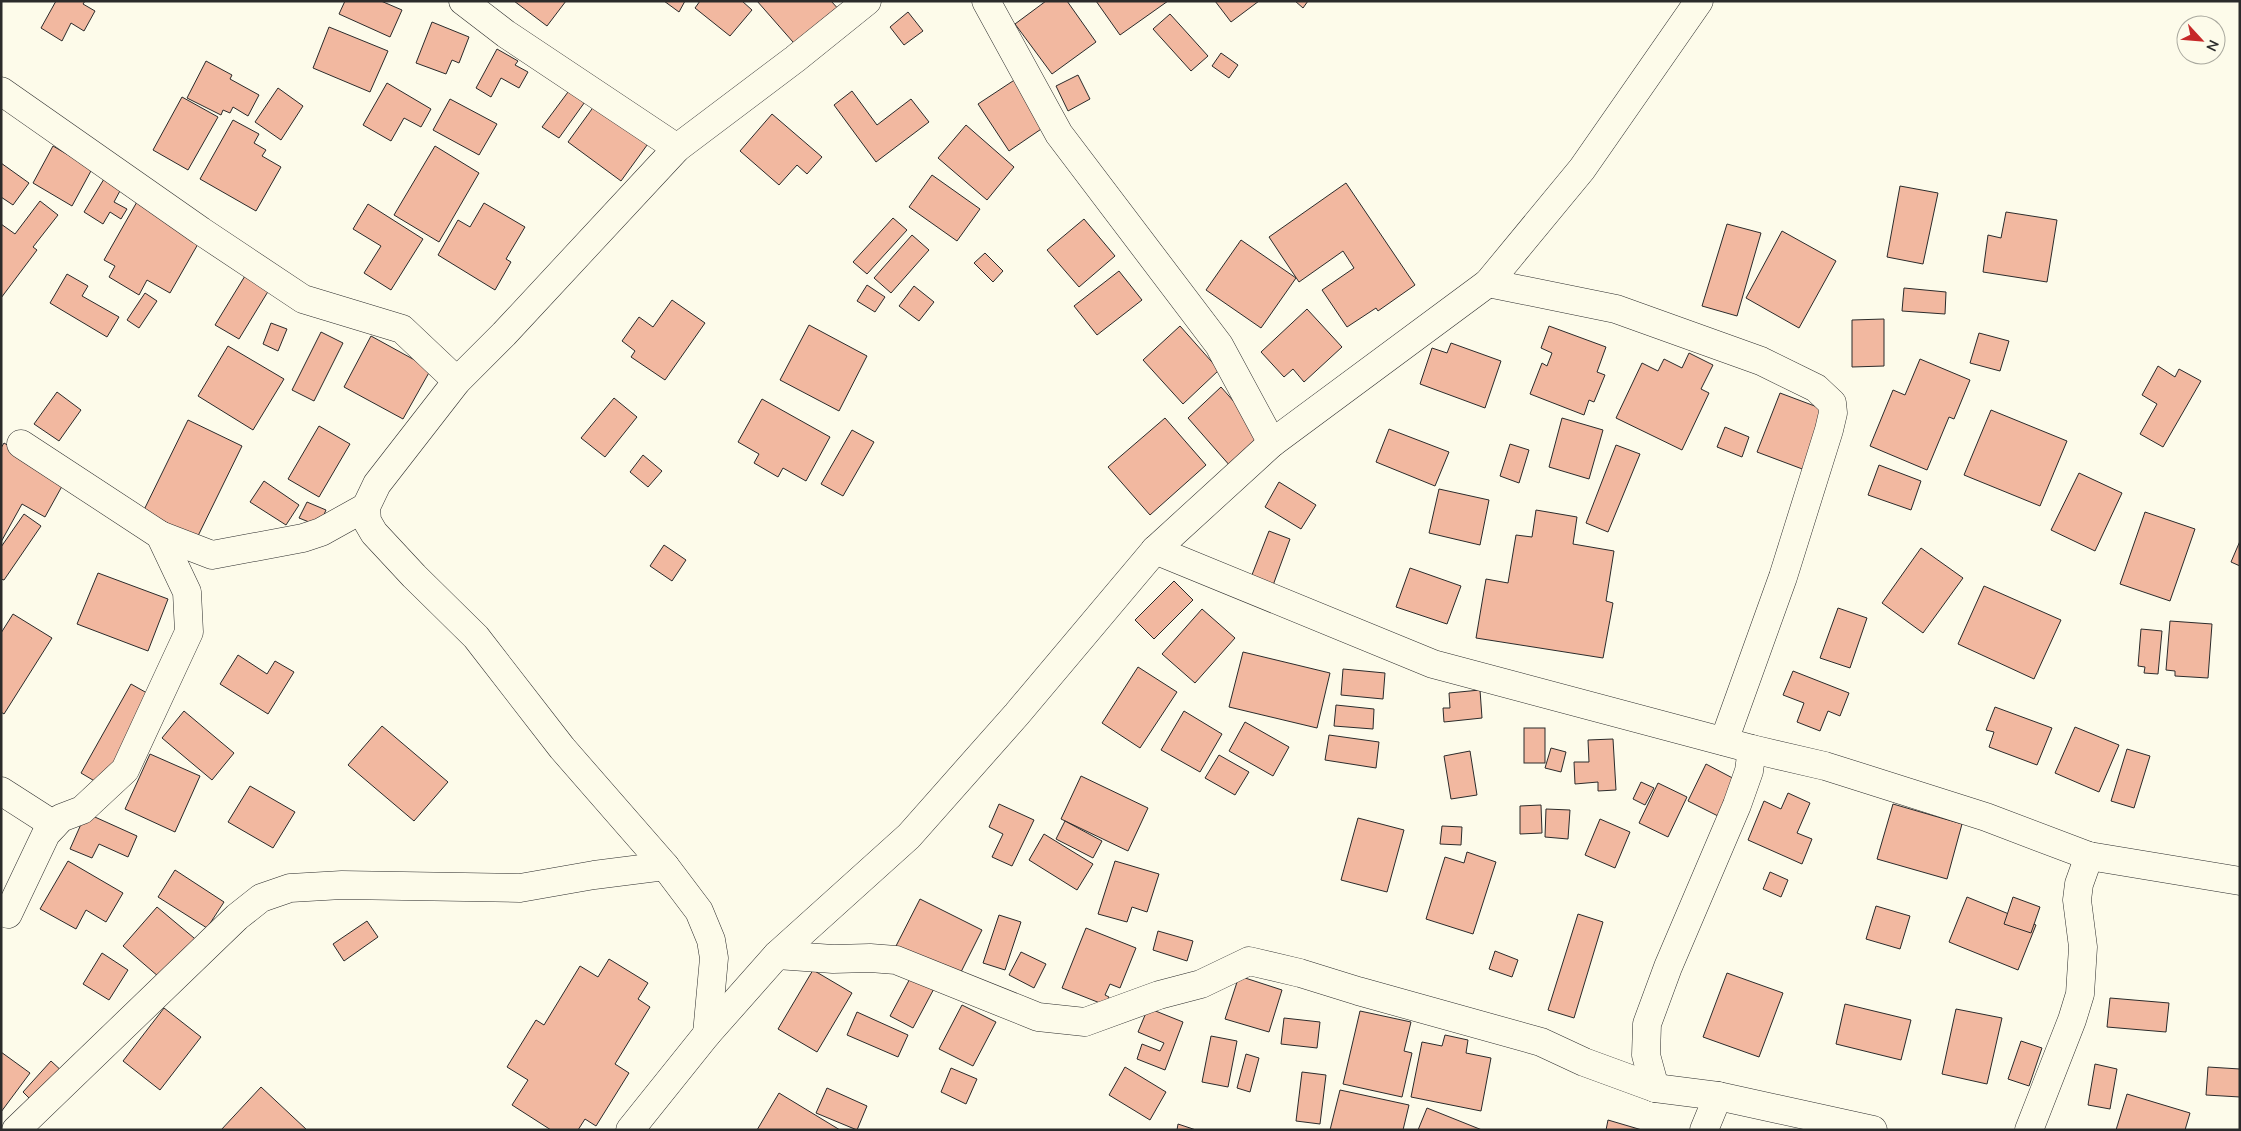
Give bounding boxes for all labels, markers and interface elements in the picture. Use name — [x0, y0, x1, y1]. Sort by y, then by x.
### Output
north arrow — [2176, 15, 2226, 65]
text: N — [2201, 37, 2223, 54]

